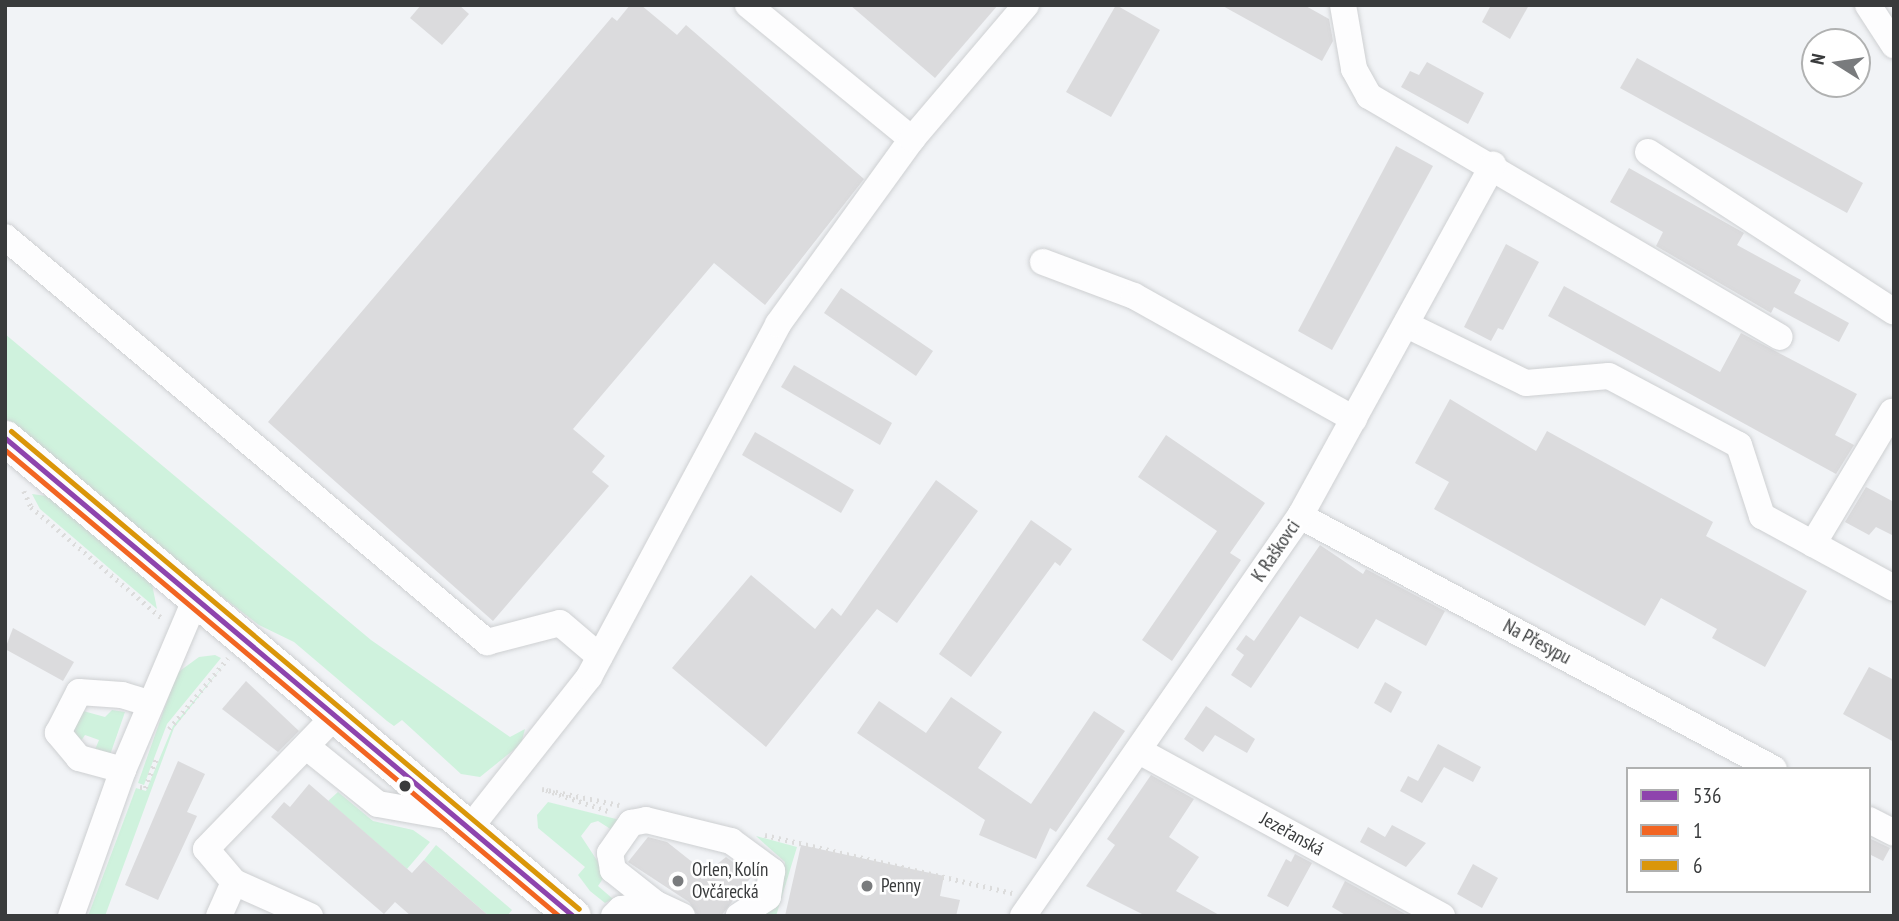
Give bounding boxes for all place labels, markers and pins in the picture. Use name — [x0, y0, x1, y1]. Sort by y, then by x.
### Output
unlabelled marker — [398, 779, 412, 793]
place label: Orlen, Kolín Ovčárecká — [692, 859, 770, 903]
marker: Orlen, Kolín Ovčárecká — [670, 873, 686, 889]
place label: Penny — [881, 875, 921, 897]
marker: Penny — [859, 878, 875, 894]

